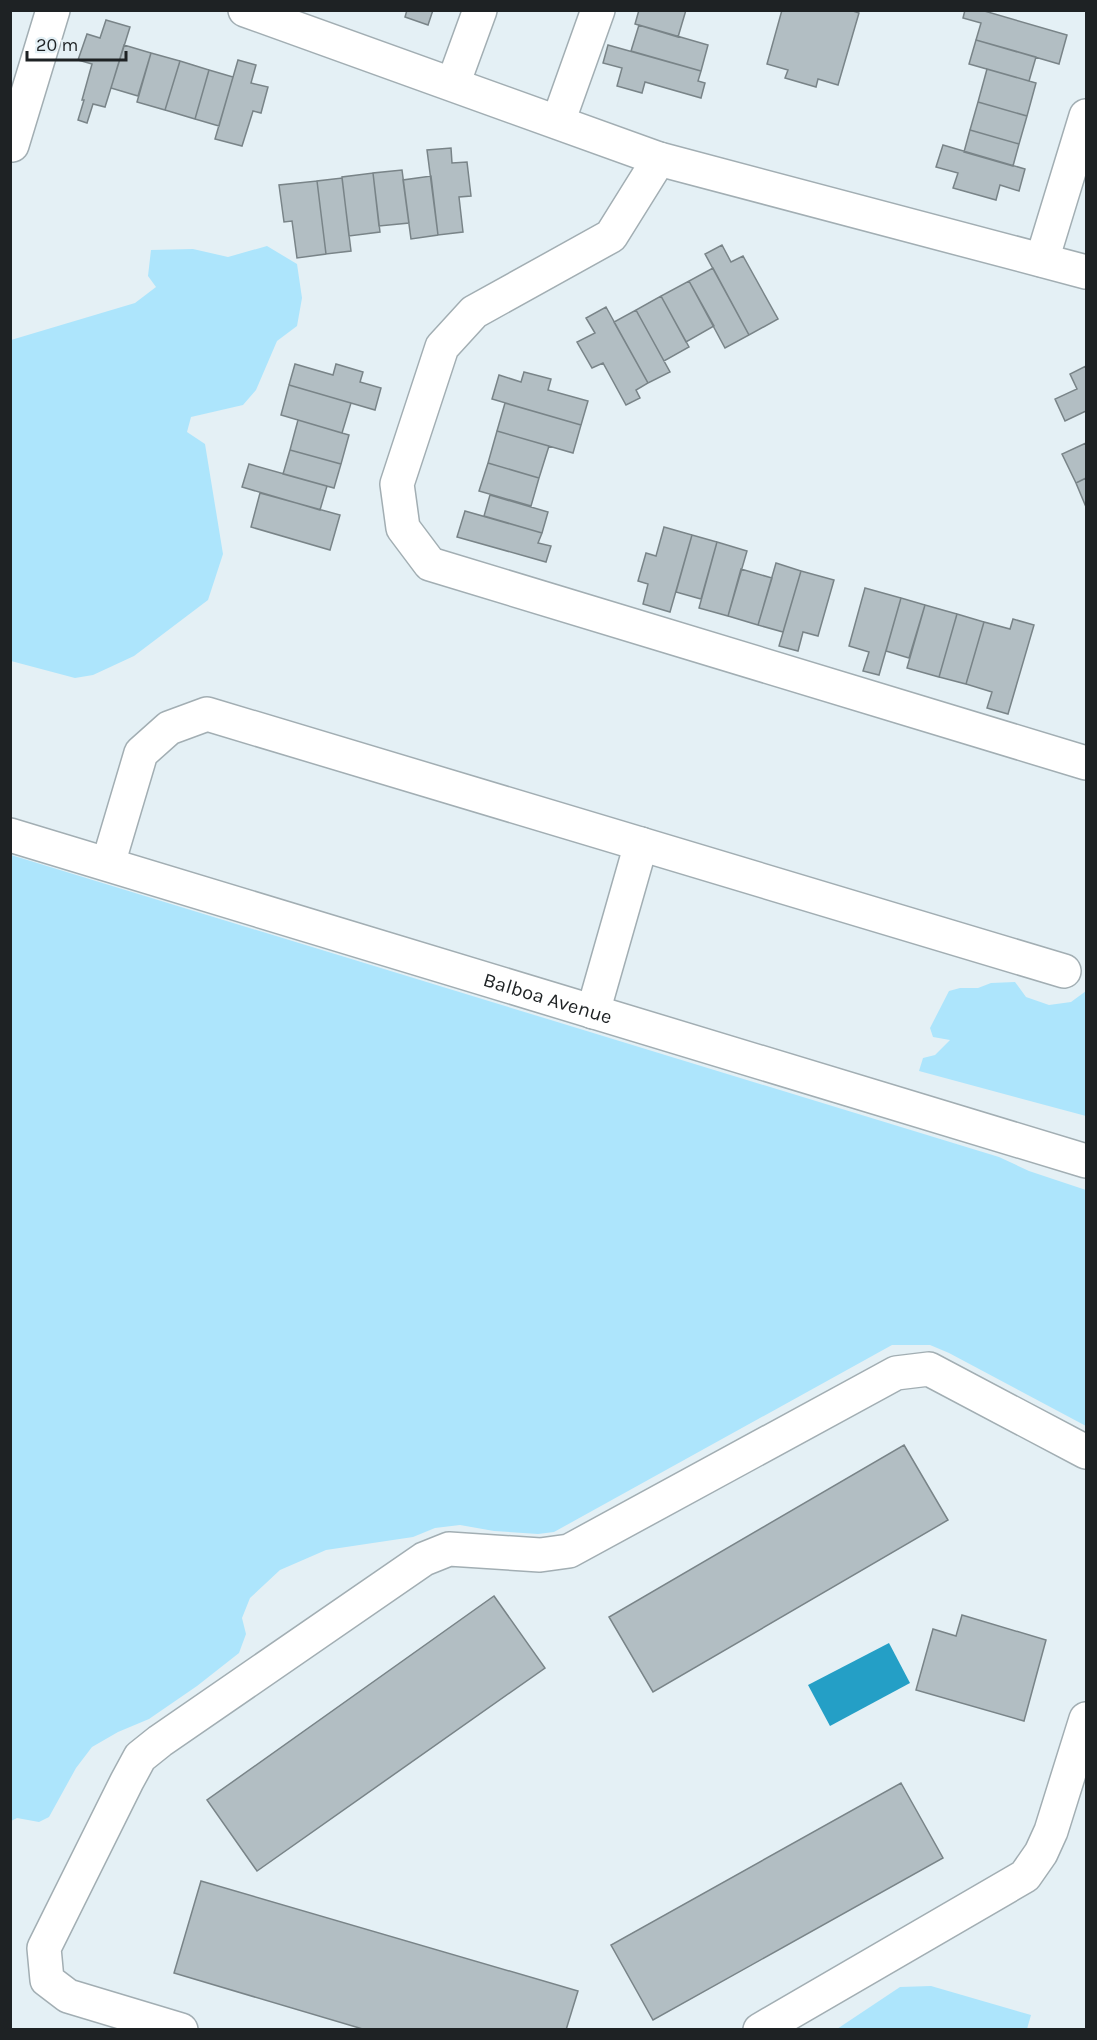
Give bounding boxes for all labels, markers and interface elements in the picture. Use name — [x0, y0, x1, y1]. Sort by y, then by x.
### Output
scale bar — [27, 24, 126, 62]
text: 20 m — [36, 34, 78, 56]
street label: Balboa Avenue — [481, 968, 615, 1028]

